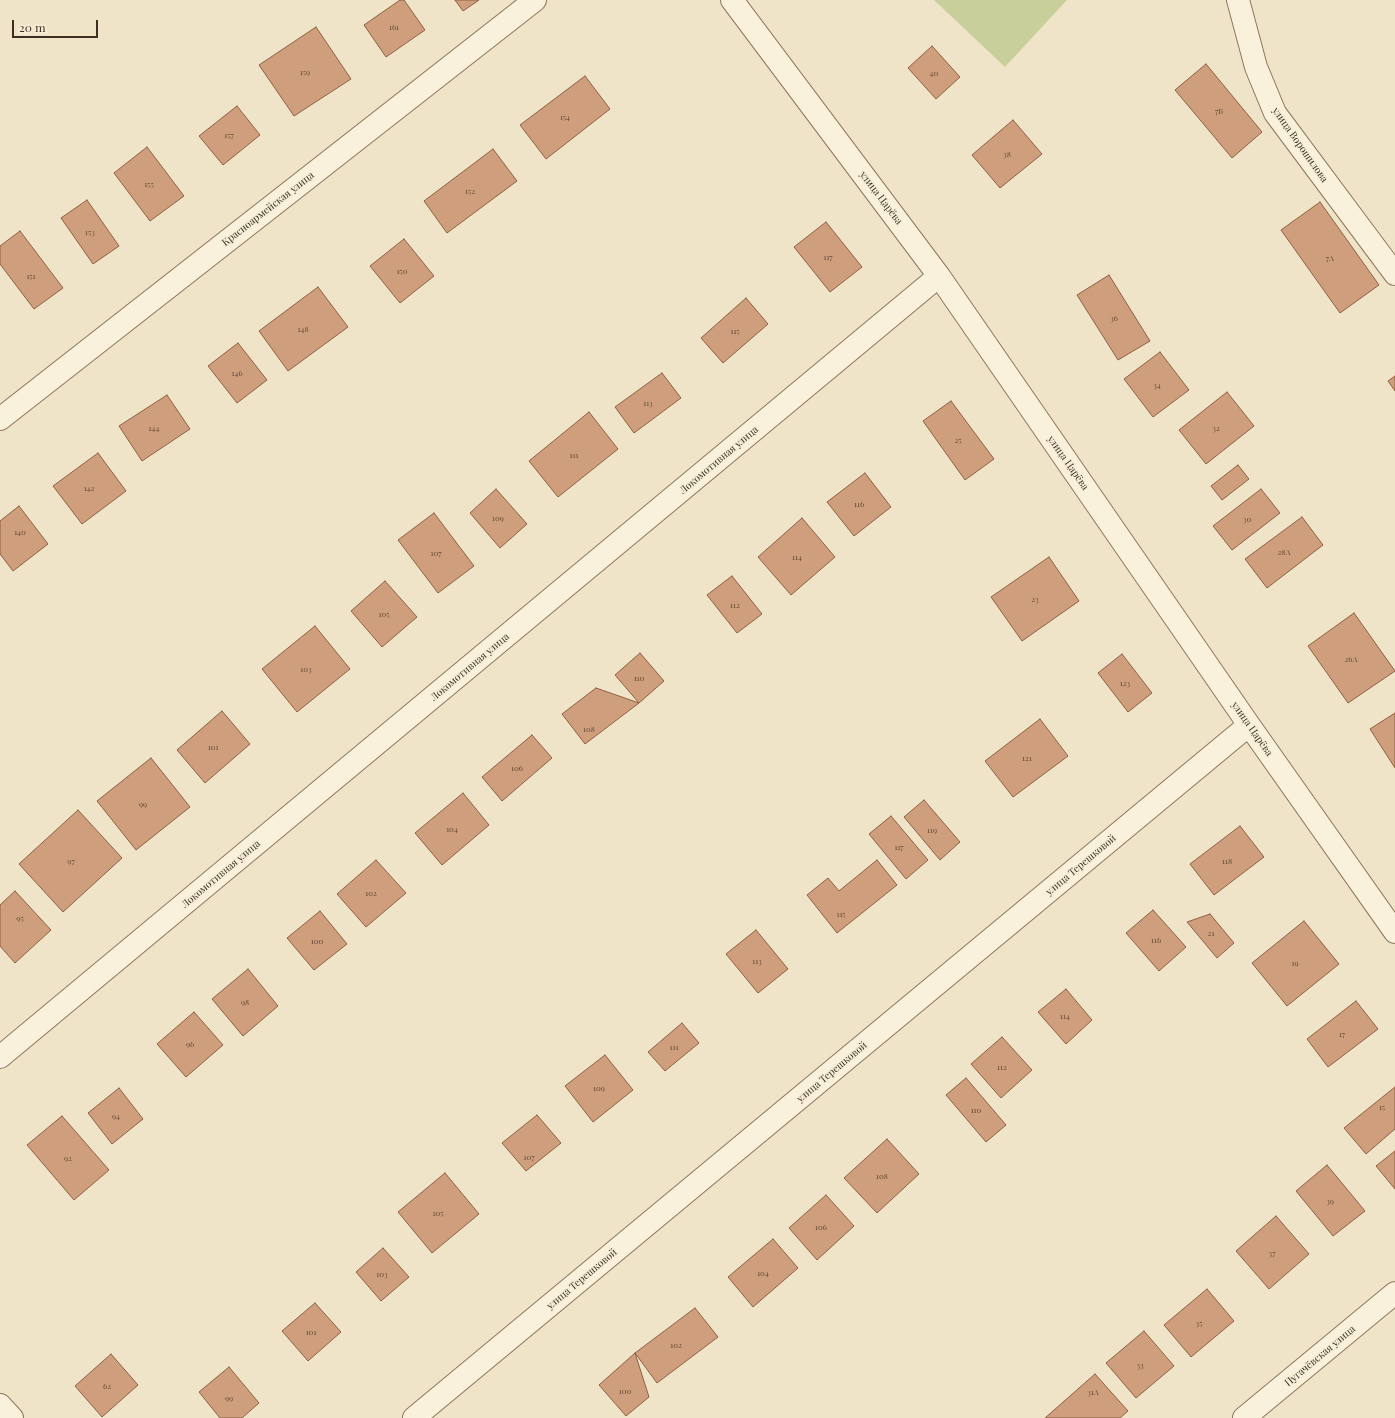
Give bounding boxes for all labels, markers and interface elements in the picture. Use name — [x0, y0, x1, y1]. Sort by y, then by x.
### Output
scale bar — [14, 12, 100, 38]
text: 20 m — [19, 19, 46, 35]
house number: 161 — [389, 22, 399, 32]
house number: 159 — [300, 67, 310, 77]
house number: 40 — [930, 68, 938, 78]
street label: улица Ворошилова — [1270, 105, 1330, 185]
house number: 7Б — [1215, 106, 1223, 116]
house number: 154 — [560, 112, 570, 122]
house number: 157 — [224, 130, 234, 140]
house number: 38 — [1003, 149, 1011, 159]
street label: Красноармейская улица — [220, 169, 316, 249]
street label: улица Царёва — [857, 169, 905, 227]
house number: 155 — [144, 179, 154, 189]
house number: 152 — [465, 186, 475, 196]
house number: 153 — [85, 227, 95, 237]
house number: 117 — [823, 252, 833, 262]
house number: 7А — [1326, 253, 1334, 263]
house number: 150 — [397, 266, 407, 276]
house number: 151 — [26, 271, 36, 281]
house number: 36 — [1110, 313, 1118, 323]
house number: 148 — [297, 324, 309, 334]
house number: 115 — [730, 326, 740, 336]
house number: 146 — [231, 368, 243, 378]
house number: 34 — [1153, 380, 1161, 390]
house number: 113 — [643, 398, 653, 408]
house number: 144 — [149, 423, 159, 433]
house number: 32 — [1212, 423, 1220, 433]
street label: Локомотивная улица — [677, 424, 761, 496]
street label: улица Царёва — [1045, 434, 1091, 492]
house number: 25 — [954, 435, 962, 445]
house number: 111 — [570, 450, 578, 460]
house number: 142 — [84, 483, 94, 493]
house number: 116 — [854, 499, 864, 509]
house number: 109 — [492, 513, 504, 523]
house number: 30 — [1243, 514, 1251, 524]
house number: 140 — [14, 527, 26, 537]
house number: 28А — [1277, 547, 1291, 557]
house number: 107 — [430, 548, 442, 558]
house number: 114 — [792, 552, 802, 562]
house number: 23 — [1031, 594, 1039, 604]
house number: 112 — [730, 600, 740, 610]
house number: 105 — [378, 609, 390, 619]
street label: Локомотивная улица — [428, 631, 512, 703]
house number: 26А — [1344, 654, 1358, 664]
house number: 103 — [300, 664, 312, 674]
house number: 110 — [634, 673, 644, 683]
house number: 123 — [1120, 678, 1130, 688]
street label: улица Царёва — [1229, 700, 1275, 758]
house number: 108 — [583, 724, 595, 734]
house number: 101 — [208, 742, 218, 752]
house number: 121 — [1022, 753, 1032, 763]
house number: 106 — [511, 763, 523, 773]
house number: 99 — [139, 799, 147, 809]
house number: 104 — [446, 824, 458, 834]
house number: 119 — [927, 825, 937, 835]
street label: улица Терешковой — [1043, 832, 1119, 898]
street label: Локомотивная улица — [179, 838, 263, 910]
house number: 117 — [894, 842, 904, 852]
house number: 97 — [67, 856, 75, 866]
house number: 118 — [1222, 856, 1232, 866]
house number: 102 — [365, 888, 377, 898]
house number: 115 — [836, 909, 846, 919]
house number: 95 — [16, 913, 24, 923]
house number: 21 — [1208, 928, 1214, 938]
house number: 116 — [1151, 935, 1161, 945]
house number: 100 — [311, 936, 323, 946]
house number: 113 — [752, 956, 762, 966]
house number: 19 — [1291, 958, 1299, 968]
house number: 98 — [241, 997, 249, 1007]
house number: 114 — [1060, 1011, 1070, 1021]
house number: 17 — [1339, 1029, 1345, 1039]
house number: 96 — [186, 1039, 194, 1049]
street label: улица Терешковой — [794, 1039, 870, 1105]
house number: 111 — [670, 1042, 678, 1052]
house number: 112 — [997, 1062, 1007, 1072]
house number: 109 — [593, 1083, 605, 1093]
house number: 15 — [1379, 1102, 1385, 1112]
house number: 110 — [971, 1105, 981, 1115]
house number: 94 — [112, 1111, 120, 1121]
house number: 107 — [523, 1152, 535, 1162]
house number: 92 — [64, 1153, 72, 1163]
house number: 108 — [876, 1171, 888, 1181]
house number: 39 — [1326, 1196, 1334, 1206]
house number: 105 — [432, 1208, 444, 1218]
house number: 106 — [815, 1222, 827, 1232]
street label: улица Терешковой — [544, 1246, 620, 1312]
house number: 37 — [1269, 1248, 1275, 1258]
house number: 104 — [757, 1268, 769, 1278]
house number: 103 — [376, 1269, 388, 1279]
house number: 35 — [1196, 1318, 1202, 1328]
street label: Пугачёвская улица — [1282, 1323, 1358, 1389]
house number: 101 — [306, 1327, 316, 1337]
house number: 102 — [670, 1340, 682, 1350]
house number: 33 — [1136, 1360, 1144, 1370]
house number: 62 — [103, 1381, 111, 1391]
house number: 100 — [619, 1386, 631, 1396]
house number: 31А — [1087, 1387, 1099, 1397]
house number: 99 — [225, 1393, 233, 1403]

